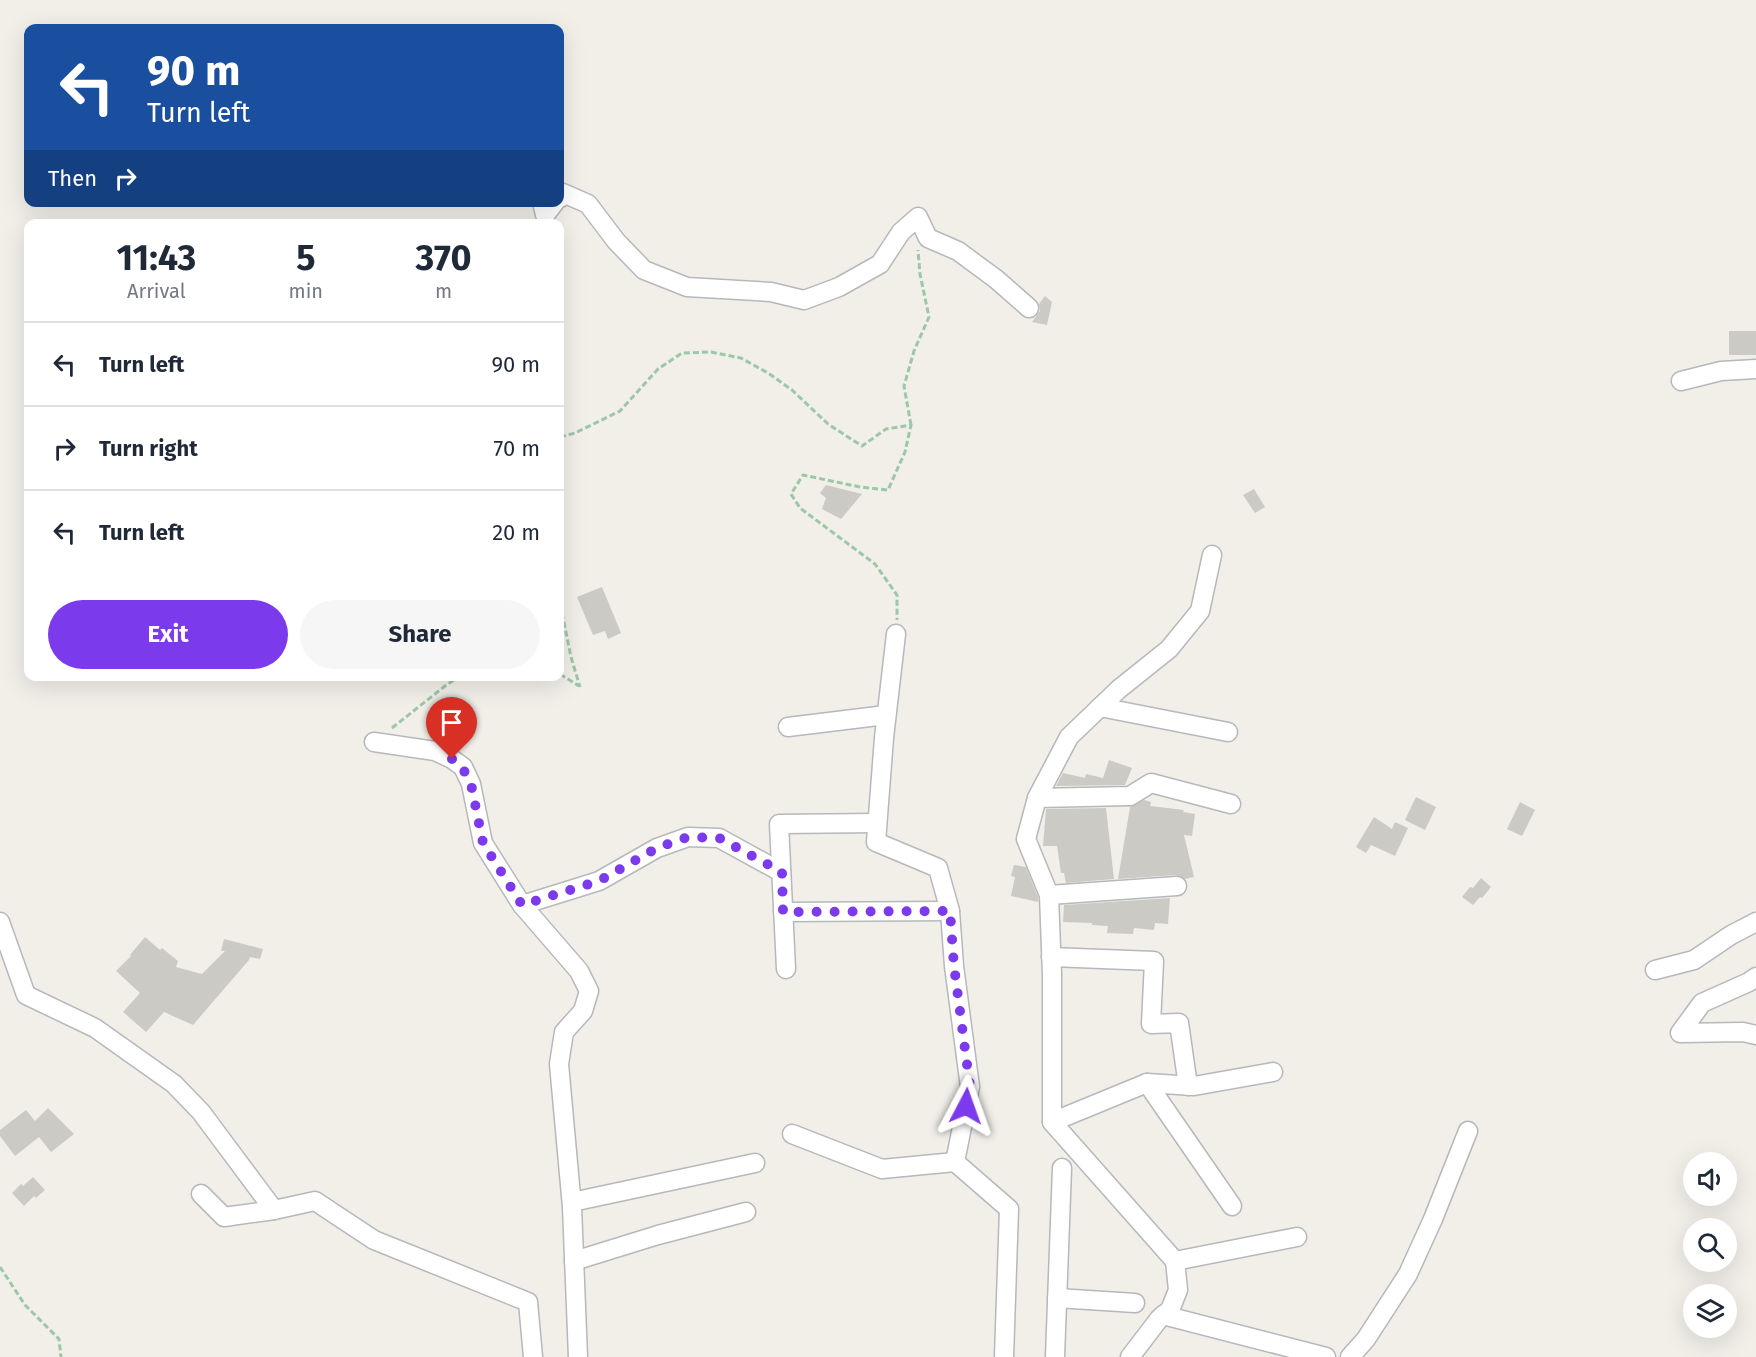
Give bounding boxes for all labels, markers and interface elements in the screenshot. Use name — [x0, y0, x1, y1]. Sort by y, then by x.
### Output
text: 90 m — [147, 46, 241, 96]
icon: left — [48, 48, 126, 126]
text: Turn left — [147, 97, 250, 129]
icon: right — [109, 162, 142, 195]
text: Then — [48, 165, 97, 192]
text: 11:43 — [116, 236, 196, 280]
text: 5 — [296, 236, 315, 280]
text: 370 — [415, 236, 472, 280]
text: Arrival — [127, 279, 186, 303]
text: min — [289, 279, 323, 303]
text: m — [435, 279, 452, 303]
icon: left — [48, 348, 81, 381]
text: Turn left — [99, 351, 184, 378]
text: 90 m — [491, 351, 540, 378]
icon: right — [48, 432, 81, 465]
text: Turn right — [99, 435, 198, 462]
text: 70 m — [494, 435, 540, 462]
icon: left — [48, 516, 81, 549]
text: Turn left — [99, 519, 184, 546]
text: 20 m — [492, 519, 540, 546]
button: Exit — [48, 600, 288, 669]
button: Share — [300, 600, 540, 669]
pin — [426, 697, 477, 759]
icon: arrive — [435, 706, 468, 739]
position arrow — [934, 1074, 998, 1138]
map controls — [1683, 1152, 1737, 1338]
button: sound — [1683, 1152, 1737, 1206]
button: search — [1683, 1218, 1737, 1272]
button: layers — [1683, 1284, 1737, 1338]

